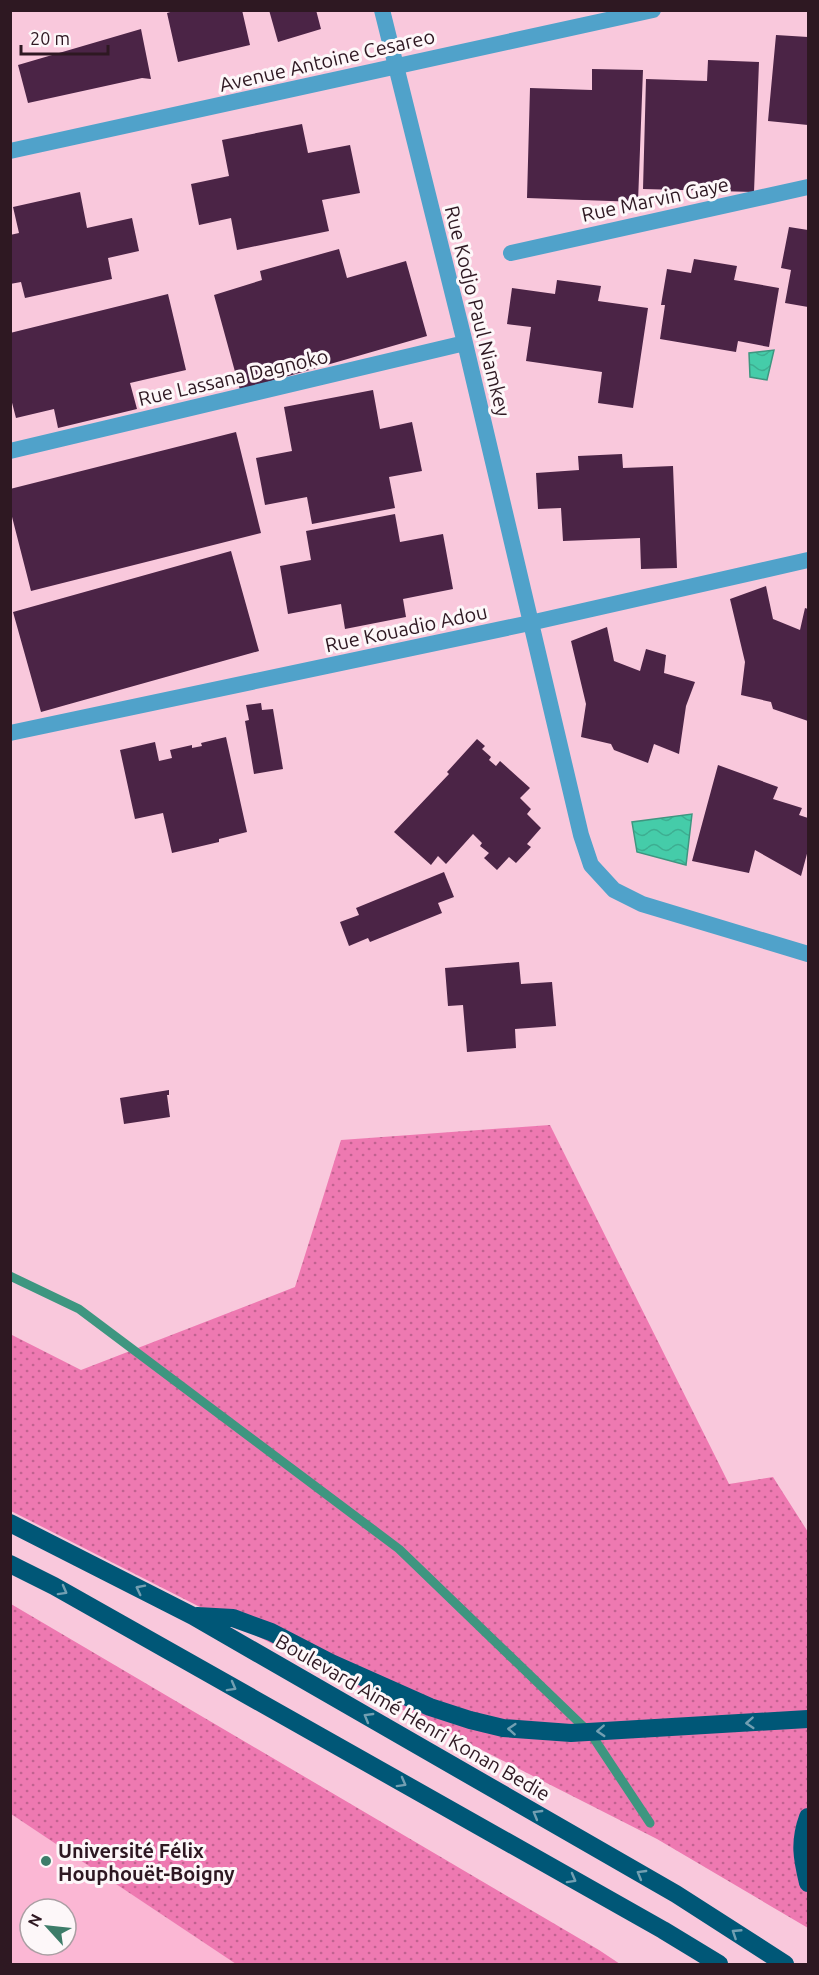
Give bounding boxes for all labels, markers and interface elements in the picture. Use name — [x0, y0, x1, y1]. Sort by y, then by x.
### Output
scale bar — [21, 18, 108, 56]
street label: Avenue Antoine Cesareo — [217, 24, 437, 96]
text: 20 m — [30, 28, 70, 48]
street label: Rue Marvin Gaye — [579, 172, 731, 226]
street label: Rue Kodjo Paul Niamkey — [441, 203, 515, 419]
street label: Rue Lassana Dagnoko — [136, 344, 330, 410]
street label: Rue Kouadio Adou — [323, 600, 489, 656]
one-way arrow — [56, 1584, 67, 1595]
one-way arrow — [136, 1585, 147, 1597]
street label: Boulevard Aimé Henri Konan Bedie — [272, 1629, 554, 1805]
one-way arrow — [226, 1680, 237, 1691]
one-way arrow — [364, 1713, 374, 1724]
one-way arrow — [746, 1716, 755, 1729]
one-way arrow — [508, 1722, 517, 1735]
one-way arrow — [597, 1725, 606, 1738]
one-way arrow — [396, 1775, 406, 1787]
one-way arrow — [533, 1810, 543, 1821]
place label: Université Félix Houphouët-Boigny — [58, 1839, 235, 1885]
marker: Université Félix Houphouët-Boigny — [39, 1854, 53, 1868]
one-way arrow — [637, 1869, 647, 1881]
one-way arrow — [566, 1871, 576, 1883]
north arrow — [18, 1897, 78, 1957]
text: N — [24, 1911, 45, 1930]
one-way arrow — [732, 1929, 743, 1940]

